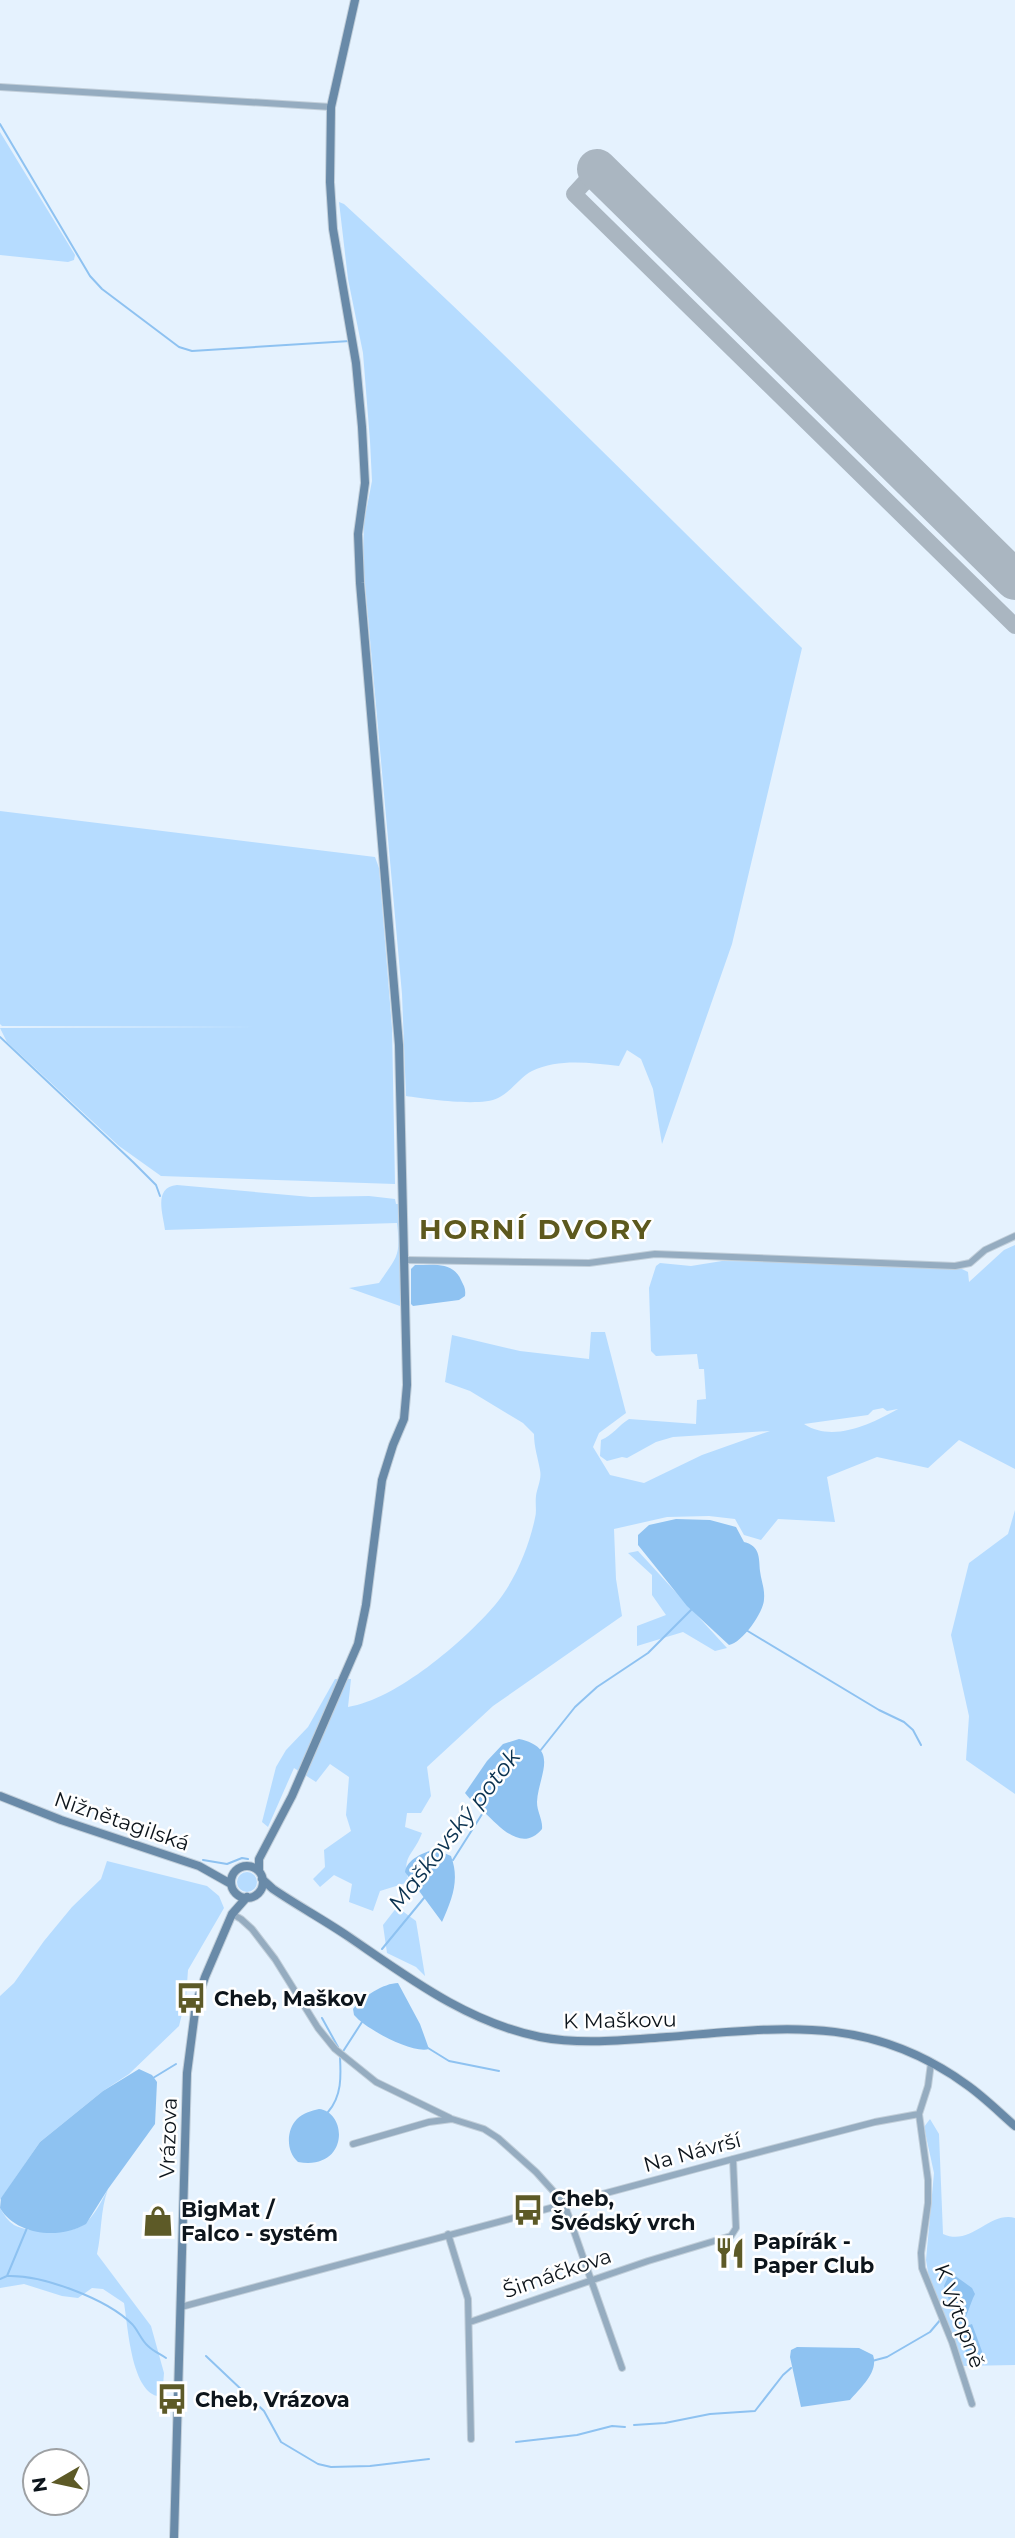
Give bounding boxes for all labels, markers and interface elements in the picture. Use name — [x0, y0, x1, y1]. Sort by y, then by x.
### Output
district label: HORNÍ DVORY — [419, 1212, 653, 1246]
water label: Maškovský potok — [382, 1742, 527, 1917]
street label: Nižnětagilská — [51, 1786, 193, 1856]
bus stop icon: Cheb, Maškov — [174, 1981, 208, 2015]
place label: Cheb, Maškov — [214, 1986, 367, 2011]
street label: K Maškovu — [563, 2007, 677, 2033]
street label: Vrázova — [154, 2097, 182, 2179]
street label: Na Návrší — [641, 2127, 745, 2177]
place label: Cheb, Švédský vrch — [551, 2186, 695, 2235]
bus stop icon: Cheb, Švédský vrch — [511, 2193, 545, 2227]
place label: BigMat / Falco - systém — [181, 2197, 338, 2246]
shop icon: BigMat / Falco - systém — [141, 2204, 175, 2238]
place label: Papírák - Paper Club — [753, 2229, 874, 2278]
restaurant icon: Papírák - Paper Club — [713, 2236, 747, 2270]
street label: Šimáčkova — [499, 2243, 615, 2303]
street label: K Výtopně — [930, 2260, 990, 2372]
bus stop icon: Cheb, Vrázova — [155, 2382, 189, 2416]
place label: Cheb, Vrázova — [195, 2387, 350, 2412]
north arrow — [21, 2447, 91, 2517]
text: N — [27, 2475, 52, 2494]

